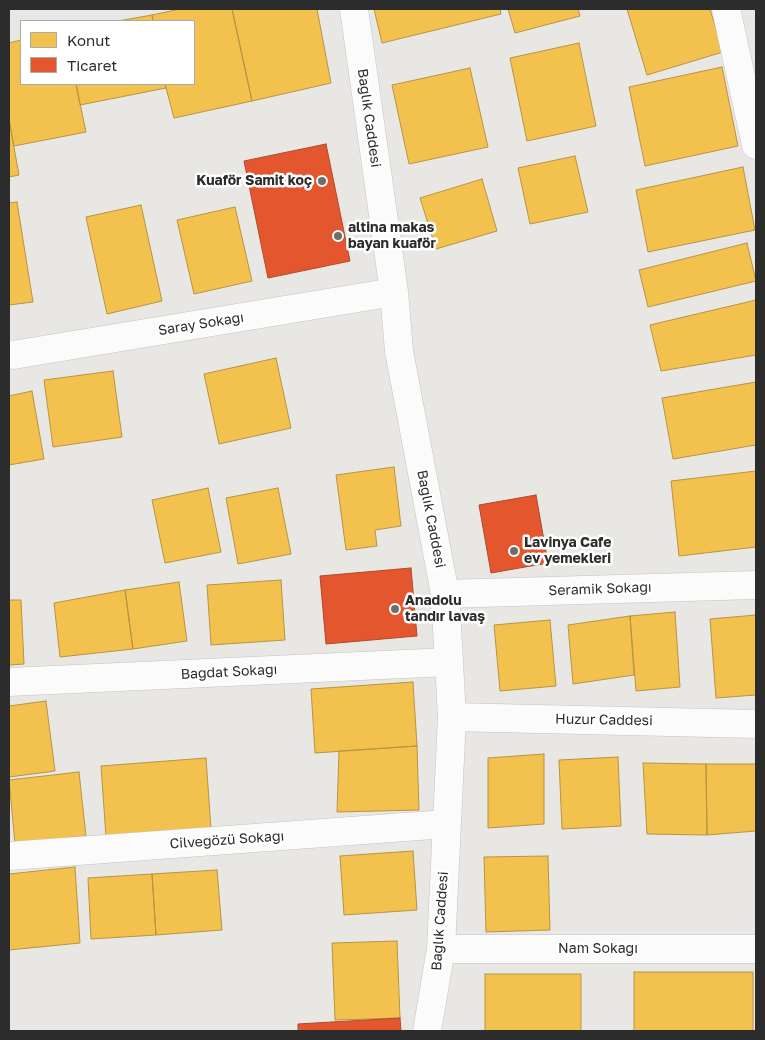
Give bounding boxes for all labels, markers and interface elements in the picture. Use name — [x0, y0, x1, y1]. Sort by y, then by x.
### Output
legend — [20, 20, 195, 85]
text: Konut — [67, 31, 110, 49]
text: Ticaret — [67, 56, 117, 74]
street label: Bağlık Caddesi — [354, 68, 384, 168]
place label: Kuaför Samit koç — [196, 173, 312, 189]
marker: Kuaför Samit koç — [316, 175, 328, 187]
place label: altina makas bayan kuaför — [348, 220, 436, 252]
marker: altina makas bayan kuaför — [332, 230, 344, 242]
street label: Saray Sokağı — [157, 309, 245, 339]
street label: Bağlık Caddesi — [413, 469, 449, 569]
place label: Lavinya Cafe ev yemekleri — [524, 535, 611, 568]
marker: Lavinya Cafe ev yemekleri — [508, 545, 520, 557]
street label: Seramik Sokağı — [548, 579, 652, 599]
place label: Anadolu tandır lavaş — [405, 593, 485, 626]
marker: Anadolu tandır lavaş — [389, 603, 401, 615]
street label: Bağdat Sokağı — [180, 661, 278, 683]
street label: Huzur Caddesi — [555, 711, 653, 729]
street label: Cilvegözü Sokağı — [169, 828, 285, 852]
street label: Bağlık Caddesi — [428, 871, 452, 971]
street label: Nam Sokağı — [558, 941, 638, 957]

